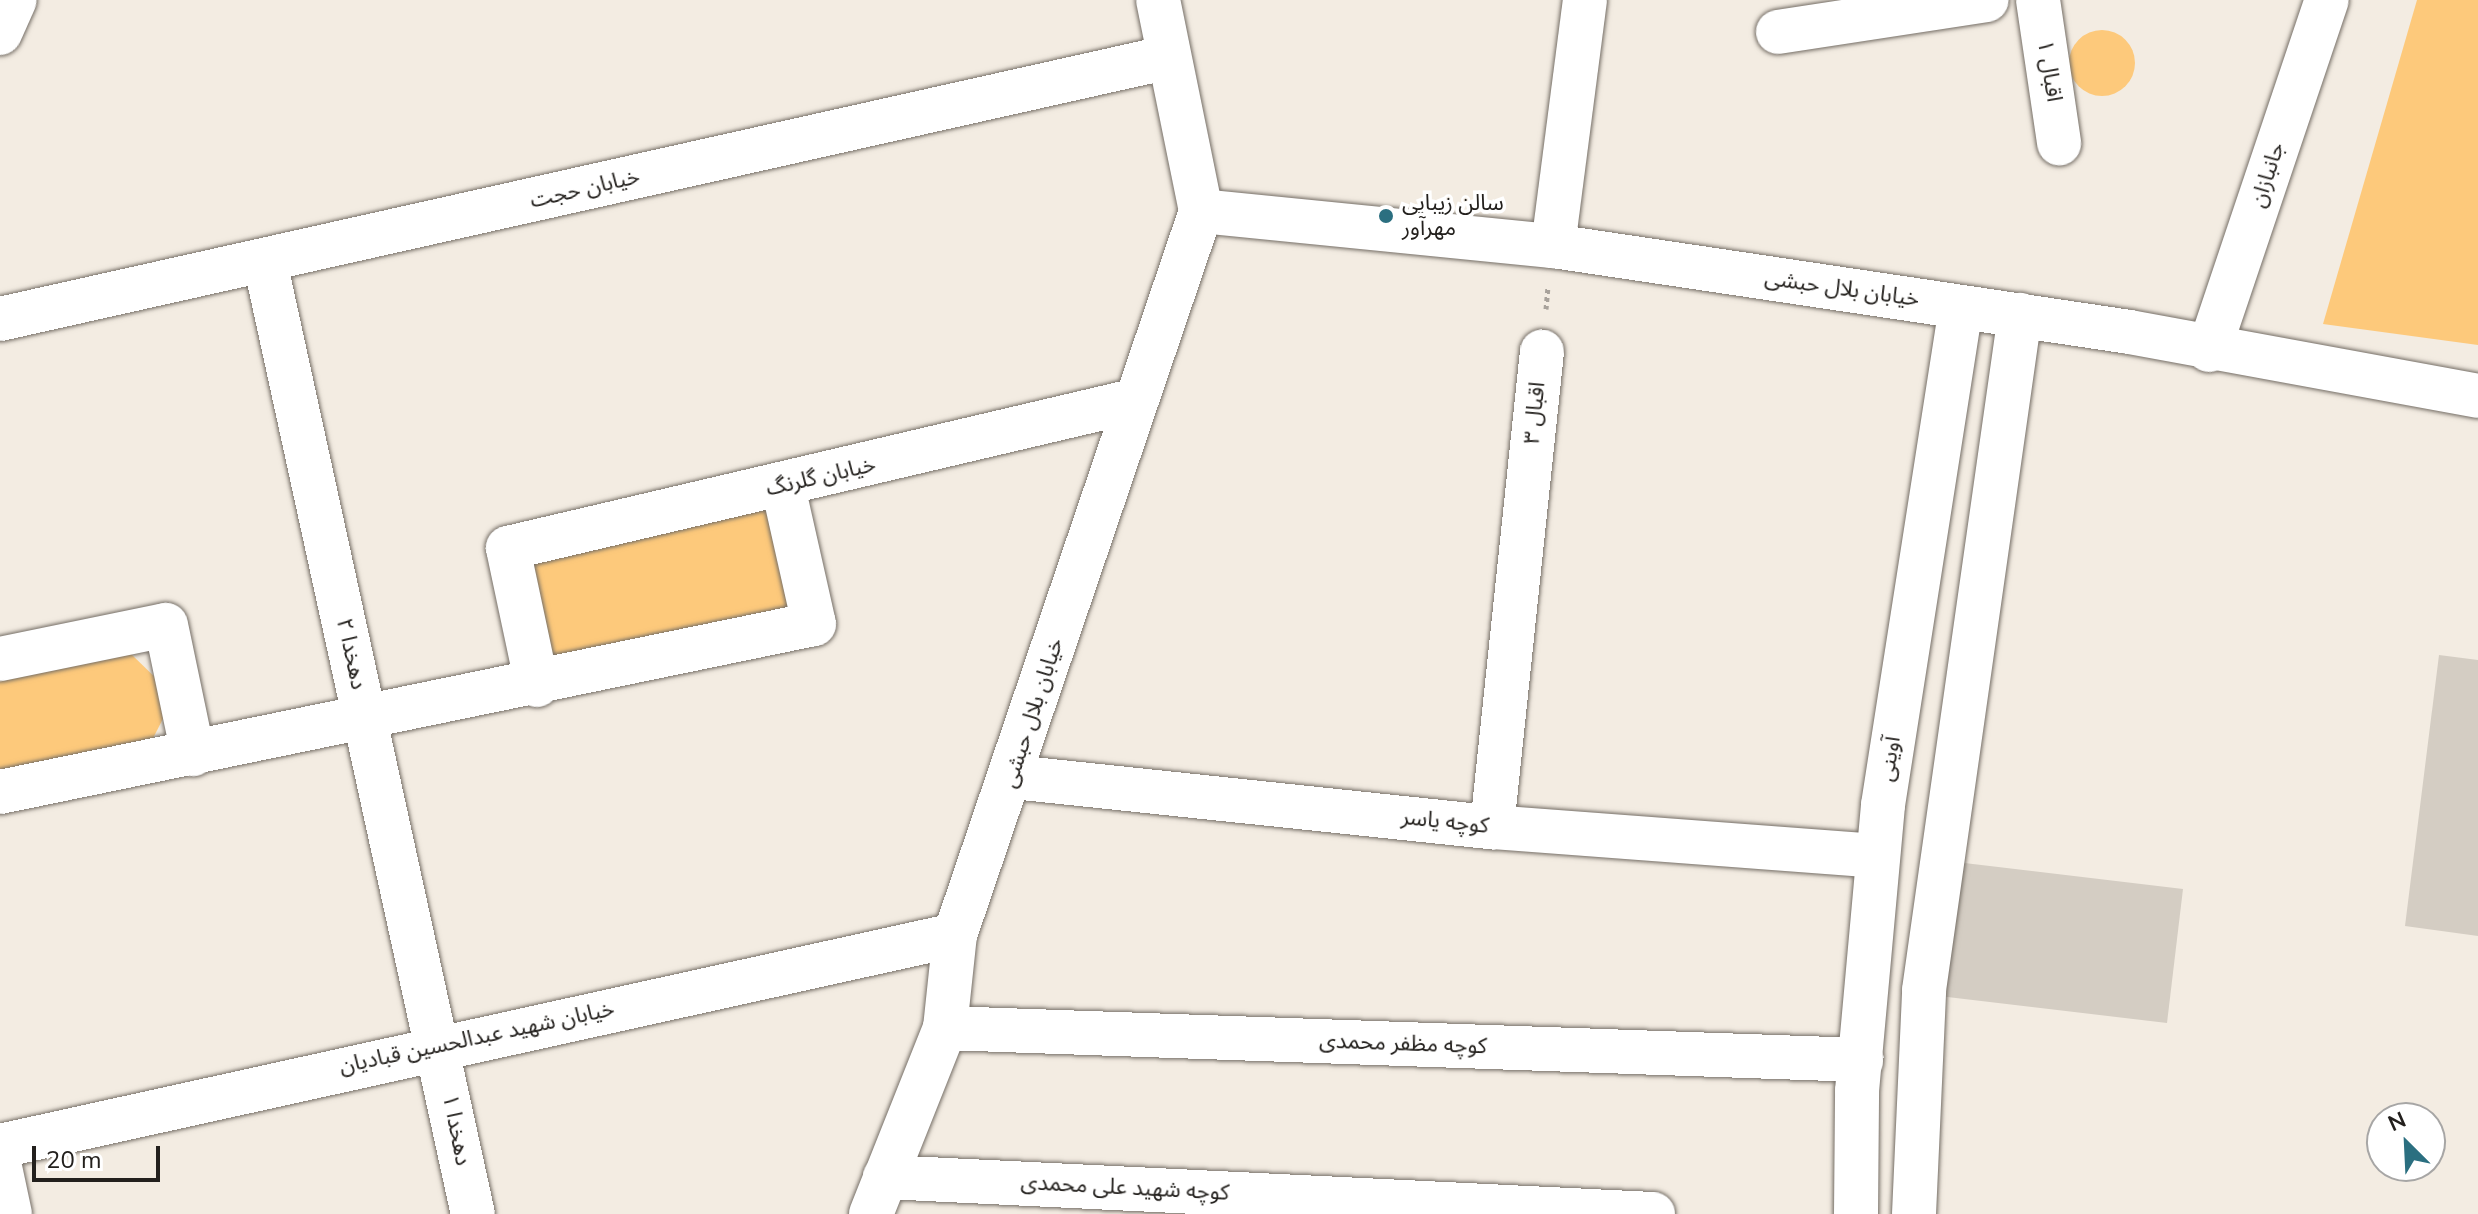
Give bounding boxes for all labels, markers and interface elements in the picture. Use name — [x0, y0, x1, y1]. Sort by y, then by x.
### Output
street label: اقبال ۱ — [2031, 38, 2067, 104]
street label: جانبازان — [2245, 139, 2291, 211]
street label: خیابان حجت — [528, 164, 642, 214]
place label: سالن زیبایی مهرآور — [1402, 190, 1504, 242]
marker: سالن زیبایی مهرآور — [1377, 207, 1395, 225]
street label: خیابان بلال حبشی — [1763, 265, 1921, 313]
street label: اقبال ۳ — [1519, 381, 1551, 445]
street label: خیابان گلرنگ — [764, 452, 878, 502]
street label: دهخدا ۲ — [331, 616, 371, 692]
street label: خیابان بلال حبشی — [996, 635, 1070, 791]
street label: آوینی — [1873, 735, 1907, 783]
street label: کوچه یاسر — [1400, 804, 1490, 840]
street label: خیابان شهید عبدالحسین قبادیان — [337, 996, 617, 1080]
street label: کوچه مظفر محمدی — [1319, 1028, 1487, 1060]
street label: دهخدا ۱ — [436, 1092, 476, 1168]
north arrow — [2366, 1102, 2446, 1182]
text: N — [2383, 1105, 2411, 1139]
scale bar — [36, 1130, 164, 1180]
text: 20 m — [46, 1144, 102, 1176]
street label: کوچه شهید علی محمدی — [1020, 1169, 1230, 1207]

